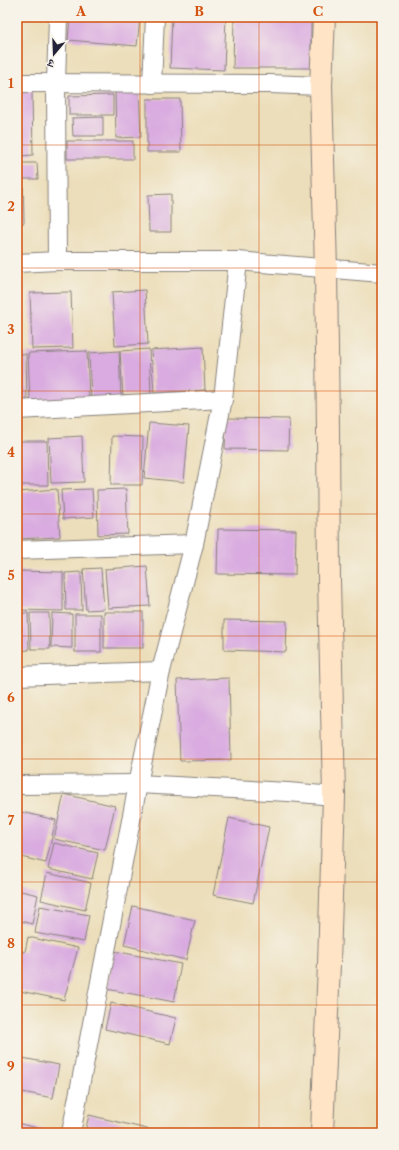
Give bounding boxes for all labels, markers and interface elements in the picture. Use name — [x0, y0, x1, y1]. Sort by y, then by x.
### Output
text: A — [75, 3, 87, 19]
text: B — [194, 3, 204, 19]
text: C — [313, 3, 323, 19]
north arrow — [34, 34, 74, 74]
text: उ — [44, 55, 57, 71]
text: 1 — [8, 75, 14, 91]
text: 2 — [7, 198, 15, 214]
text: 3 — [7, 321, 15, 337]
text: 4 — [7, 444, 15, 460]
text: 5 — [7, 567, 15, 583]
text: 6 — [7, 689, 15, 705]
text: 7 — [8, 812, 15, 828]
text: 8 — [7, 935, 15, 951]
text: 9 — [7, 1058, 15, 1074]

